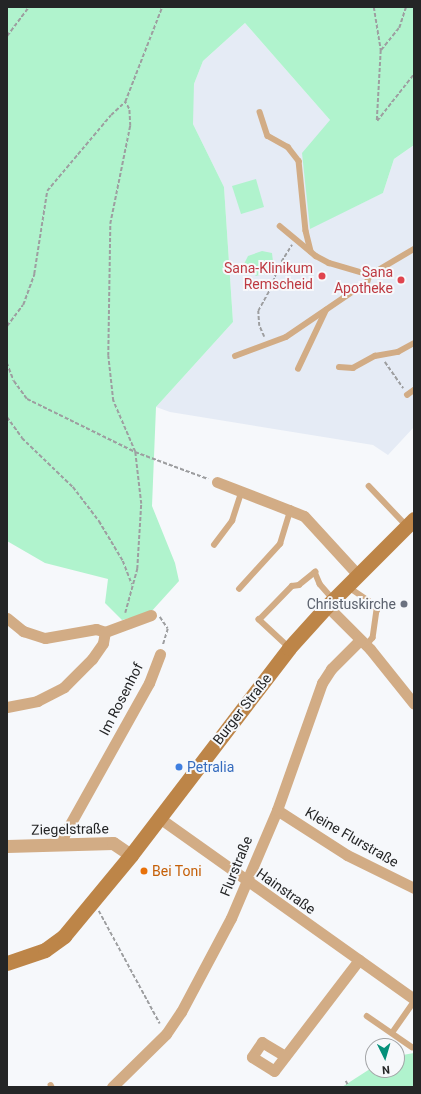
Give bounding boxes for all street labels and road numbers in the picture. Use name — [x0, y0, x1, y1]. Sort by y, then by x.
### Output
street label: Im Rosenhof — [96, 660, 146, 738]
street label: Burger Straße — [209, 670, 275, 748]
street label: Kleine Flurstraße — [302, 804, 402, 870]
street label: Ziegelstraße — [31, 820, 109, 838]
street label: Flurstraße — [216, 834, 256, 898]
street label: Hainstraße — [253, 865, 319, 917]

